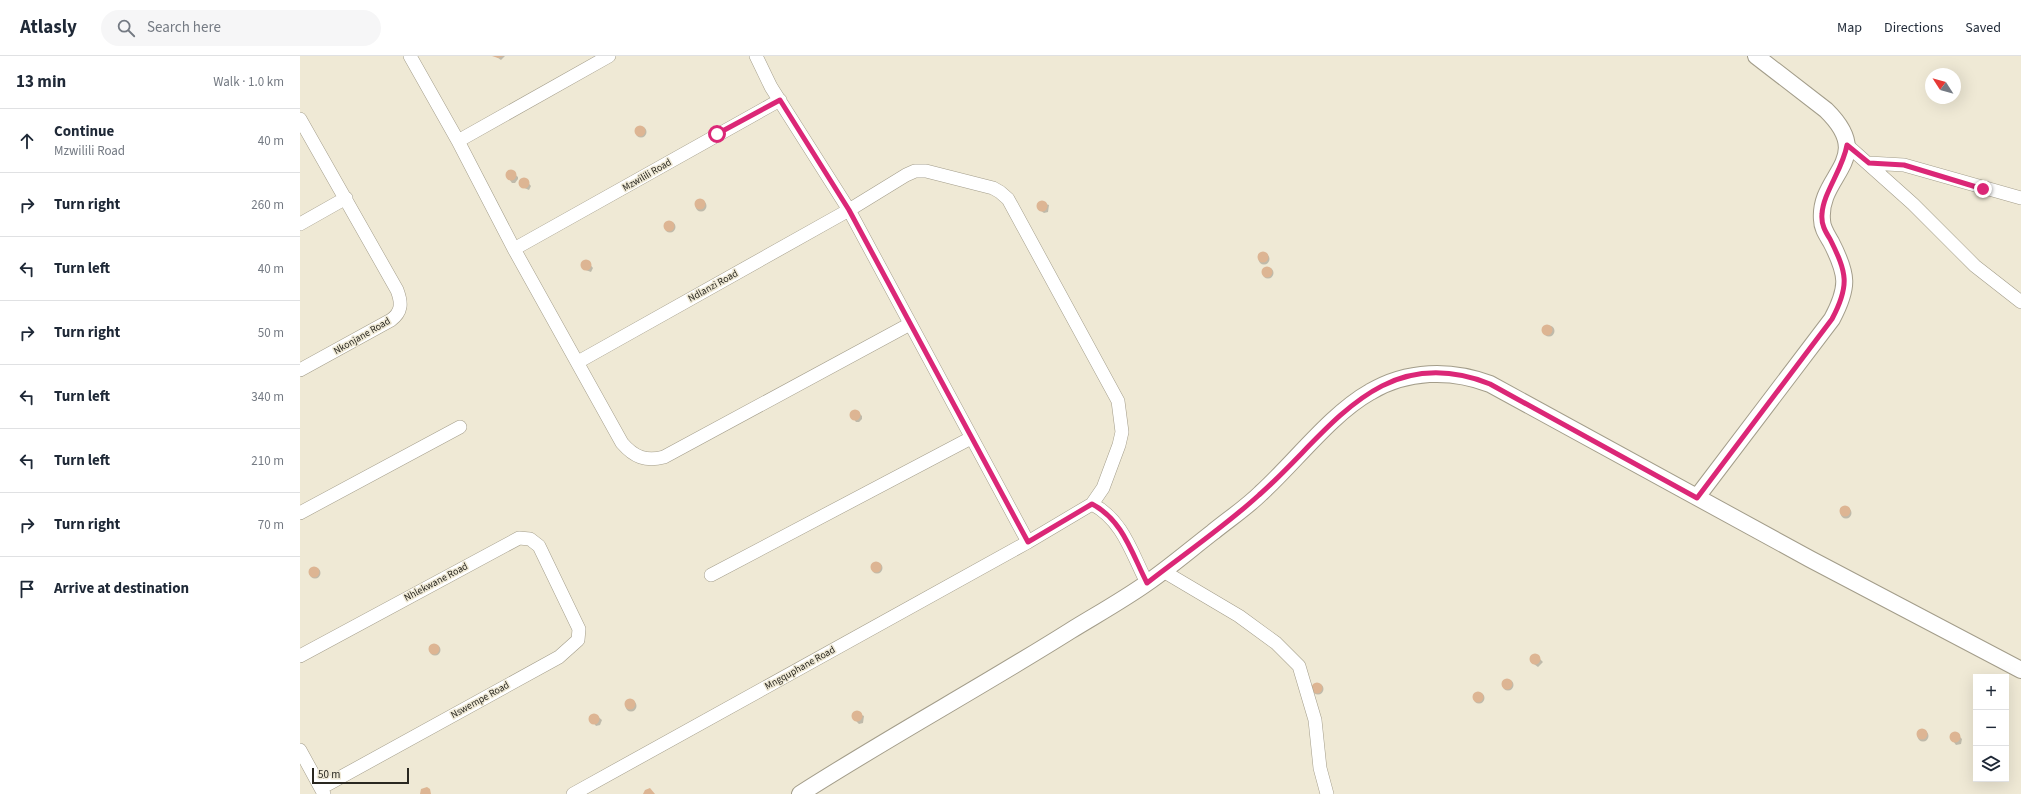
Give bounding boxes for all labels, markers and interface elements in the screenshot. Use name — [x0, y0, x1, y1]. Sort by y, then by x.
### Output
search box — [101, 10, 381, 46]
text: Atlasly — [20, 14, 77, 41]
icon: search — [115, 17, 137, 39]
text: Search here — [147, 17, 221, 38]
text: Map — [1837, 18, 1862, 38]
text: Directions — [1884, 18, 1943, 38]
text: Saved — [1965, 18, 2001, 38]
north arrow — [1925, 68, 1961, 104]
text: 13 min — [16, 70, 66, 94]
text: Walk · 1.0 km — [213, 73, 284, 91]
text: Continue — [54, 121, 114, 142]
route start — [708, 125, 726, 143]
icon: ahead — [16, 130, 38, 152]
text: 40 m — [258, 132, 284, 150]
text: Mzwilili Road — [54, 142, 125, 160]
street label: Mzwilili Road — [620, 155, 674, 195]
route end — [1974, 180, 1992, 198]
icon: right — [16, 194, 38, 216]
text: Turn right — [54, 194, 120, 215]
text: 260 m — [251, 196, 284, 214]
icon: left — [16, 258, 38, 280]
text: Turn left — [54, 258, 110, 279]
text: 40 m — [258, 260, 284, 278]
street label: Ndlanzi Road — [685, 266, 741, 306]
street label: Nkonjane Road — [331, 314, 393, 358]
icon: right — [16, 322, 38, 344]
text: Turn right — [54, 322, 120, 343]
text: 50 m — [258, 324, 284, 342]
icon: left — [16, 386, 38, 408]
text: Turn left — [54, 386, 110, 407]
text: 340 m — [251, 388, 284, 406]
icon: left — [16, 450, 38, 472]
text: Turn left — [54, 450, 110, 471]
text: 210 m — [251, 452, 284, 470]
icon: right — [16, 514, 38, 536]
text: Turn right — [54, 514, 120, 535]
text: 70 m — [258, 516, 284, 534]
street label: Nhlekwane Road — [402, 559, 470, 605]
icon: arrive — [16, 578, 38, 600]
text: Arrive at destination — [54, 578, 189, 599]
street label: Mngquphane Road — [762, 643, 838, 693]
map controls — [1973, 674, 2009, 782]
button: + — [1973, 674, 2009, 710]
street label: Nswempe Road — [448, 678, 512, 722]
button: − — [1973, 710, 2009, 746]
button: layers — [1973, 746, 2009, 782]
scale bar — [312, 766, 409, 785]
text: 50 m — [318, 767, 340, 782]

